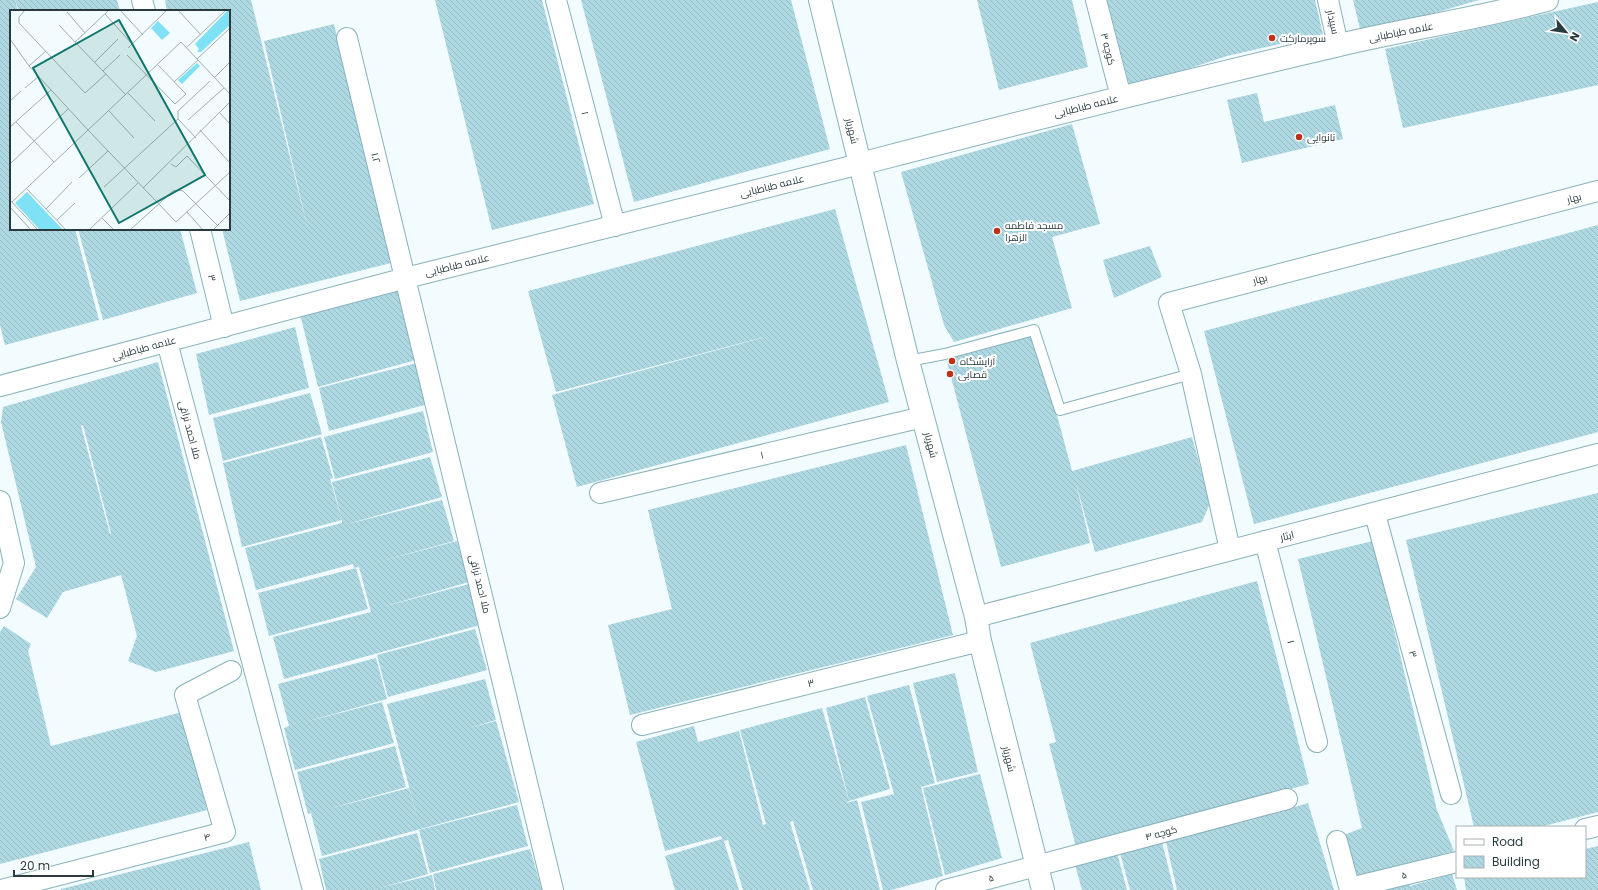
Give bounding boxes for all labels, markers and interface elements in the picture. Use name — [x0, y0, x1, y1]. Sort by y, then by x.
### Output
street label: سپیدار — [1323, 7, 1343, 36]
inset map — [10, 10, 230, 230]
north arrow — [1546, 12, 1586, 52]
street label: علامه طباطبایی — [1367, 18, 1435, 46]
text: N — [1566, 29, 1584, 44]
street label: کوچه ۳ — [1097, 31, 1119, 67]
place label: سوپرمارکت — [1280, 31, 1326, 46]
marker: سوپرمارکت — [1267, 33, 1277, 43]
street label: علامه طباطبایی — [1052, 91, 1120, 121]
street label: ۱ — [577, 110, 593, 116]
street label: شهریار — [841, 116, 862, 145]
place label: نانوایی — [1307, 130, 1335, 145]
marker: نانوایی — [1294, 132, 1304, 142]
street label: ۱.۲ — [367, 151, 385, 165]
street label: علامه طباطبایی — [738, 171, 806, 201]
street label: بهار — [1564, 189, 1583, 207]
place label: مسجد فاطمه الزهرا — [1005, 218, 1063, 245]
marker: مسجد فاطمه الزهرا — [992, 226, 1002, 236]
street label: علامه طباطبایی — [423, 250, 491, 280]
street label: بهار — [1250, 270, 1269, 288]
street label: ۳ — [204, 273, 220, 283]
street label: علامه طباطبایی — [110, 332, 178, 364]
place label: آرایشگاه — [960, 354, 995, 369]
marker: آرایشگاه — [947, 356, 957, 366]
place label: قصابی — [958, 367, 987, 382]
marker: قصابی — [945, 369, 955, 379]
street label: ملا احمد نراقی — [175, 399, 205, 461]
street label: شهریار — [920, 429, 942, 460]
street label: ۱ — [759, 447, 765, 463]
street label: ایثار — [1277, 527, 1296, 545]
street label: ملا احمد نراقی — [465, 553, 495, 615]
street label: ۱ — [1283, 639, 1299, 645]
street label: ۳ — [1405, 649, 1421, 659]
street label: ۳ — [806, 675, 816, 691]
street label: شهریار — [998, 744, 1019, 773]
street label: کوچه ۴ — [1143, 822, 1179, 844]
legend — [1456, 826, 1586, 878]
street label: ۴ — [202, 829, 212, 845]
text: Road — [1492, 833, 1523, 850]
scale bar — [14, 852, 93, 878]
text: Building — [1492, 853, 1540, 870]
text: 20 m — [20, 857, 50, 874]
street label: ۵ — [1400, 867, 1408, 883]
street label: ۵ — [986, 870, 996, 886]

